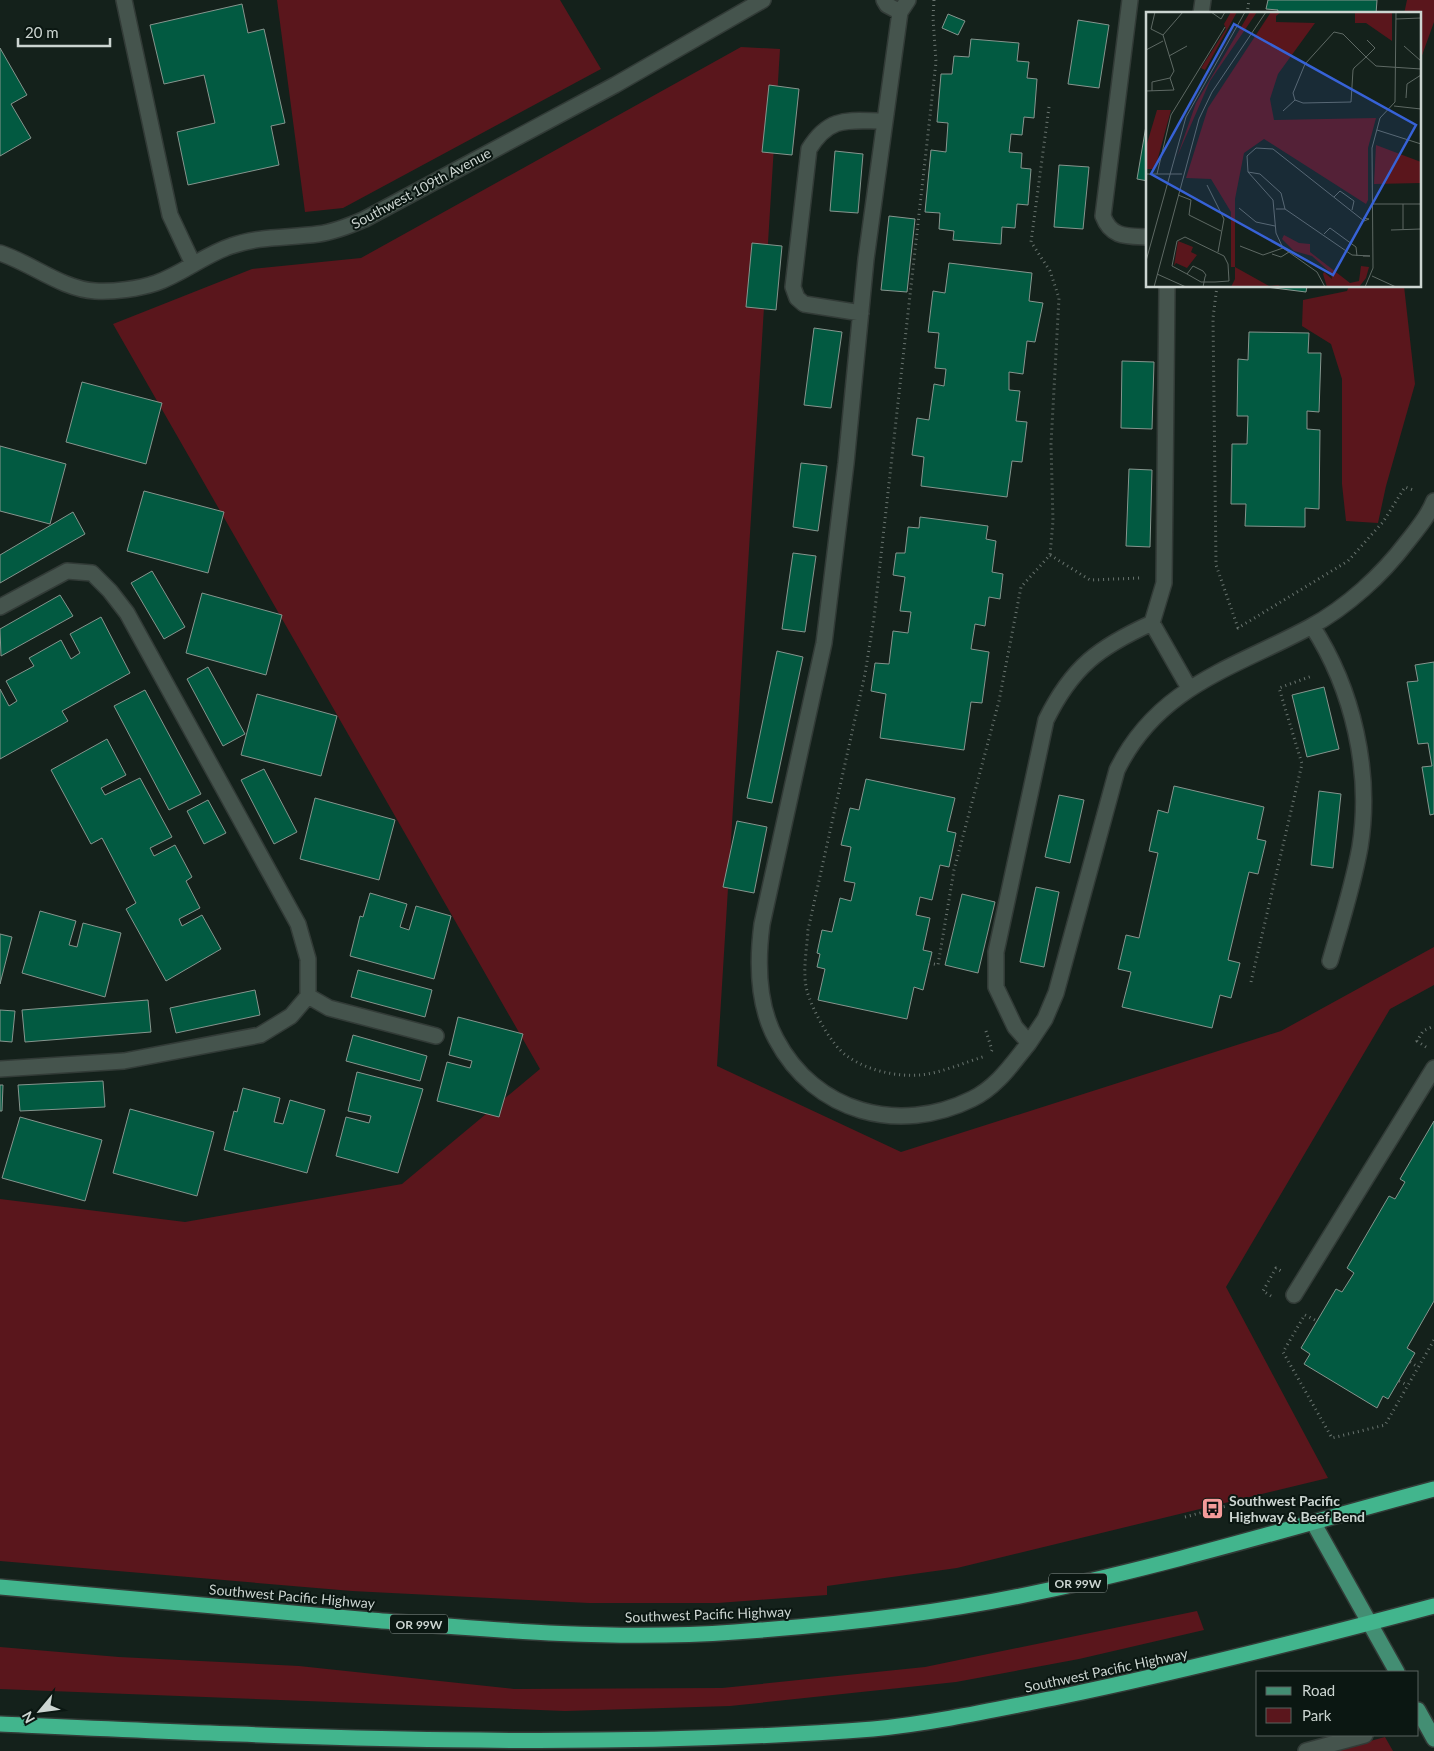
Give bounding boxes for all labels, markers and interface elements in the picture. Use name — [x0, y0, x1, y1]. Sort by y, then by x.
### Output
inset map — [1146, 12, 1422, 288]
scale bar — [18, 15, 110, 47]
text: 20 m — [25, 23, 59, 41]
street label: Southwest 109th Avenue — [348, 144, 494, 232]
place label: Southwest Pacific Highway & Beef Bend — [1229, 1492, 1365, 1525]
bus stop icon: Southwest Pacific Highway & Beef Bend — [1201, 1496, 1225, 1520]
road number: OR 99W — [1049, 1574, 1107, 1592]
street label: Southwest Pacific Highway — [208, 1580, 376, 1612]
street label: Southwest Pacific Highway — [625, 1603, 792, 1625]
road number: OR 99W — [390, 1615, 448, 1634]
street label: Southwest Pacific Highway — [1023, 1644, 1190, 1696]
legend — [1256, 1671, 1419, 1736]
text: Road — [1302, 1681, 1335, 1699]
north arrow — [15, 1686, 65, 1736]
text: Park — [1302, 1706, 1332, 1724]
text: N — [18, 1709, 38, 1726]

